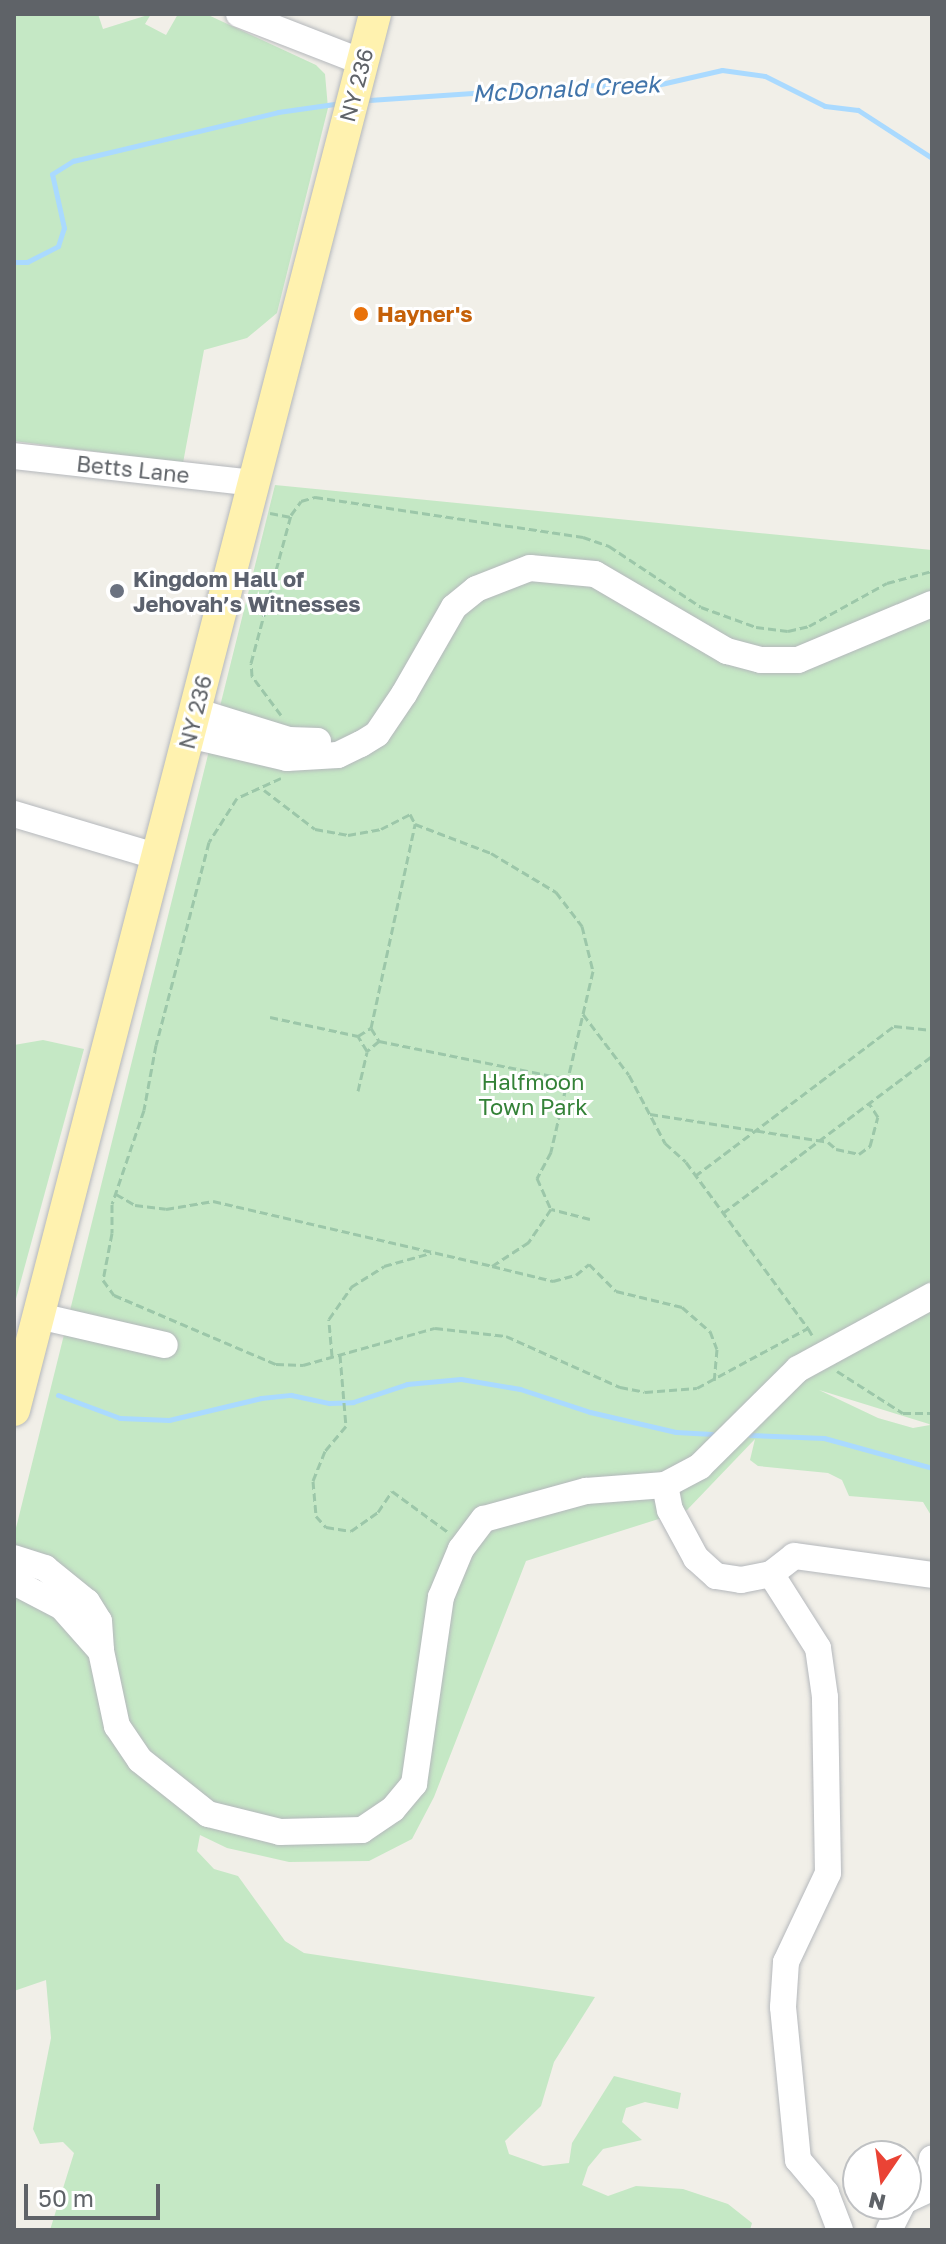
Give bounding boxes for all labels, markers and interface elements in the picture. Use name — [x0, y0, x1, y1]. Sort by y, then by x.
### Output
street label: NY 236 — [334, 45, 378, 125]
water label: McDonald Creek — [471, 69, 661, 107]
place label: Hayner's — [377, 301, 473, 327]
marker: Hayner's — [352, 305, 370, 323]
street label: Betts Lane — [75, 450, 191, 488]
place label: Kingdom Hall of Jehovah’s Witnesses — [133, 565, 361, 616]
marker: Kingdom Hall of Jehovah’s Witnesses — [108, 582, 126, 600]
street label: NY 236 — [173, 672, 217, 752]
park label: Halfmoon Town Park — [478, 1068, 588, 1120]
north arrow — [842, 2140, 922, 2220]
scale bar — [28, 2168, 164, 2218]
text: 50 m — [38, 2183, 94, 2212]
text: N — [866, 2187, 888, 2217]

